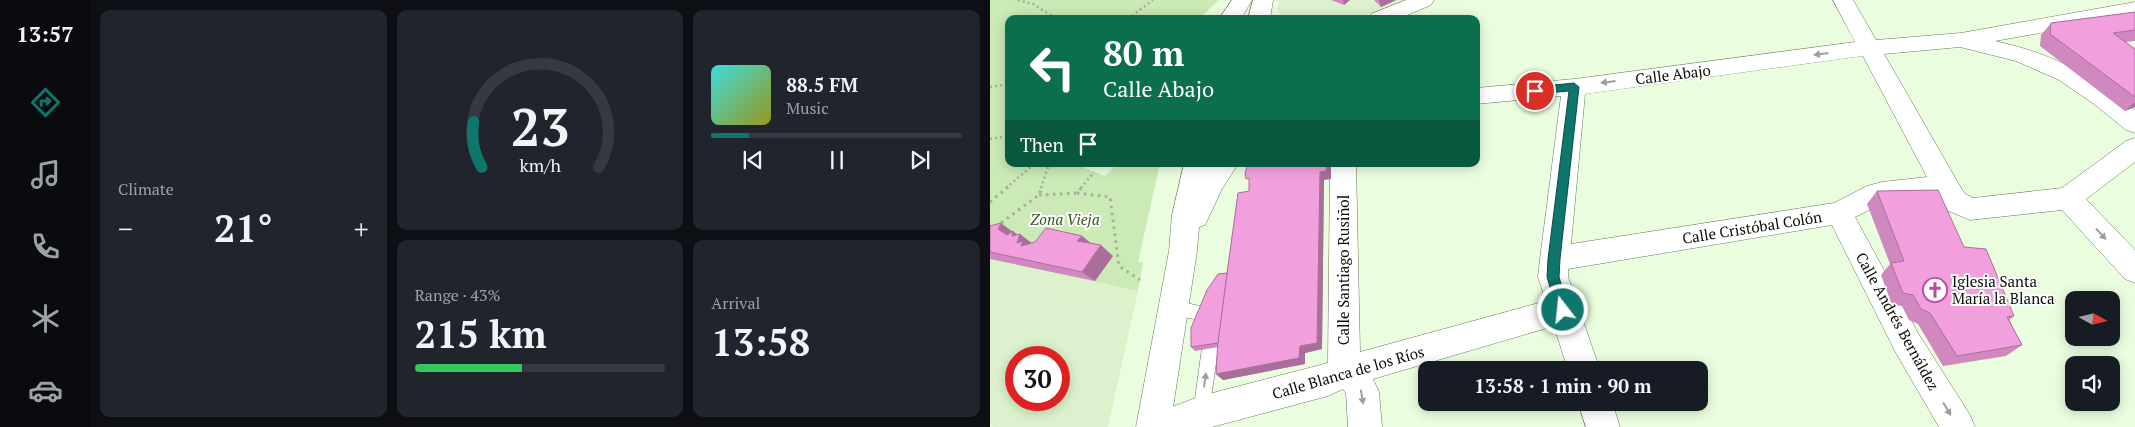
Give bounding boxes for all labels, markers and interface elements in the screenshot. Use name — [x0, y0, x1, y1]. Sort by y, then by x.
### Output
text: 13:57 — [16, 19, 74, 48]
text: 80 m — [1103, 30, 1184, 76]
icon: left — [1020, 35, 1085, 100]
one-way arrow — [1813, 51, 1829, 59]
street label: Calle Abajo — [1634, 59, 1712, 89]
pin — [1514, 70, 1556, 112]
text: 88.5 FM — [786, 72, 858, 97]
text: Calle Abajo — [1103, 74, 1214, 103]
icon: arrive — [1521, 77, 1549, 105]
one-way arrow — [1600, 78, 1616, 86]
icon: directions — [28, 85, 63, 120]
text: 23 — [511, 92, 569, 161]
text: Music — [786, 97, 829, 119]
icon: arrive — [1074, 130, 1102, 158]
text: Then — [1020, 132, 1064, 157]
icon: previous — [739, 146, 767, 174]
icon: pause — [823, 146, 851, 174]
icon: next — [906, 146, 934, 174]
text: km/h — [519, 153, 561, 177]
icon: music — [28, 157, 63, 192]
text: Climate — [118, 178, 174, 200]
street label: Calle Santiago Rusiñol — [1333, 195, 1353, 345]
text: 21° — [214, 203, 273, 253]
street label: Calle Cristóbal Colón — [1681, 206, 1823, 248]
park label: Zona Vieja — [1030, 209, 1100, 229]
text: − — [118, 210, 133, 247]
text: + — [354, 210, 369, 247]
one-way arrow — [2095, 227, 2107, 239]
icon: phone — [28, 229, 63, 264]
street label: Calle Andrés Bernáldez — [1852, 249, 1944, 393]
place label: Iglesia Santa María la Blanca — [1952, 271, 2055, 308]
church icon: Iglesia Santa María la Blanca — [1922, 277, 1948, 303]
position arrow — [1536, 283, 1588, 335]
text: Range · 43% — [415, 284, 500, 306]
north arrow — [2065, 291, 2120, 346]
map controls — [2065, 291, 2120, 411]
text: Arrival — [711, 292, 760, 314]
icon: climate — [28, 301, 63, 336]
text: 215 km — [415, 309, 547, 359]
text: 13:58 — [711, 317, 810, 367]
street label: Calle Blanca de los Ríos — [1270, 341, 1426, 403]
speed limit sign: 30 — [1005, 346, 1070, 411]
button: sound — [2065, 356, 2120, 411]
one-way arrow — [1202, 372, 1210, 388]
icon: car — [28, 373, 63, 408]
text: 13:58 · 1 min · 90 m — [1474, 373, 1652, 398]
one-way arrow — [1358, 389, 1366, 405]
one-way arrow — [1943, 402, 1952, 415]

